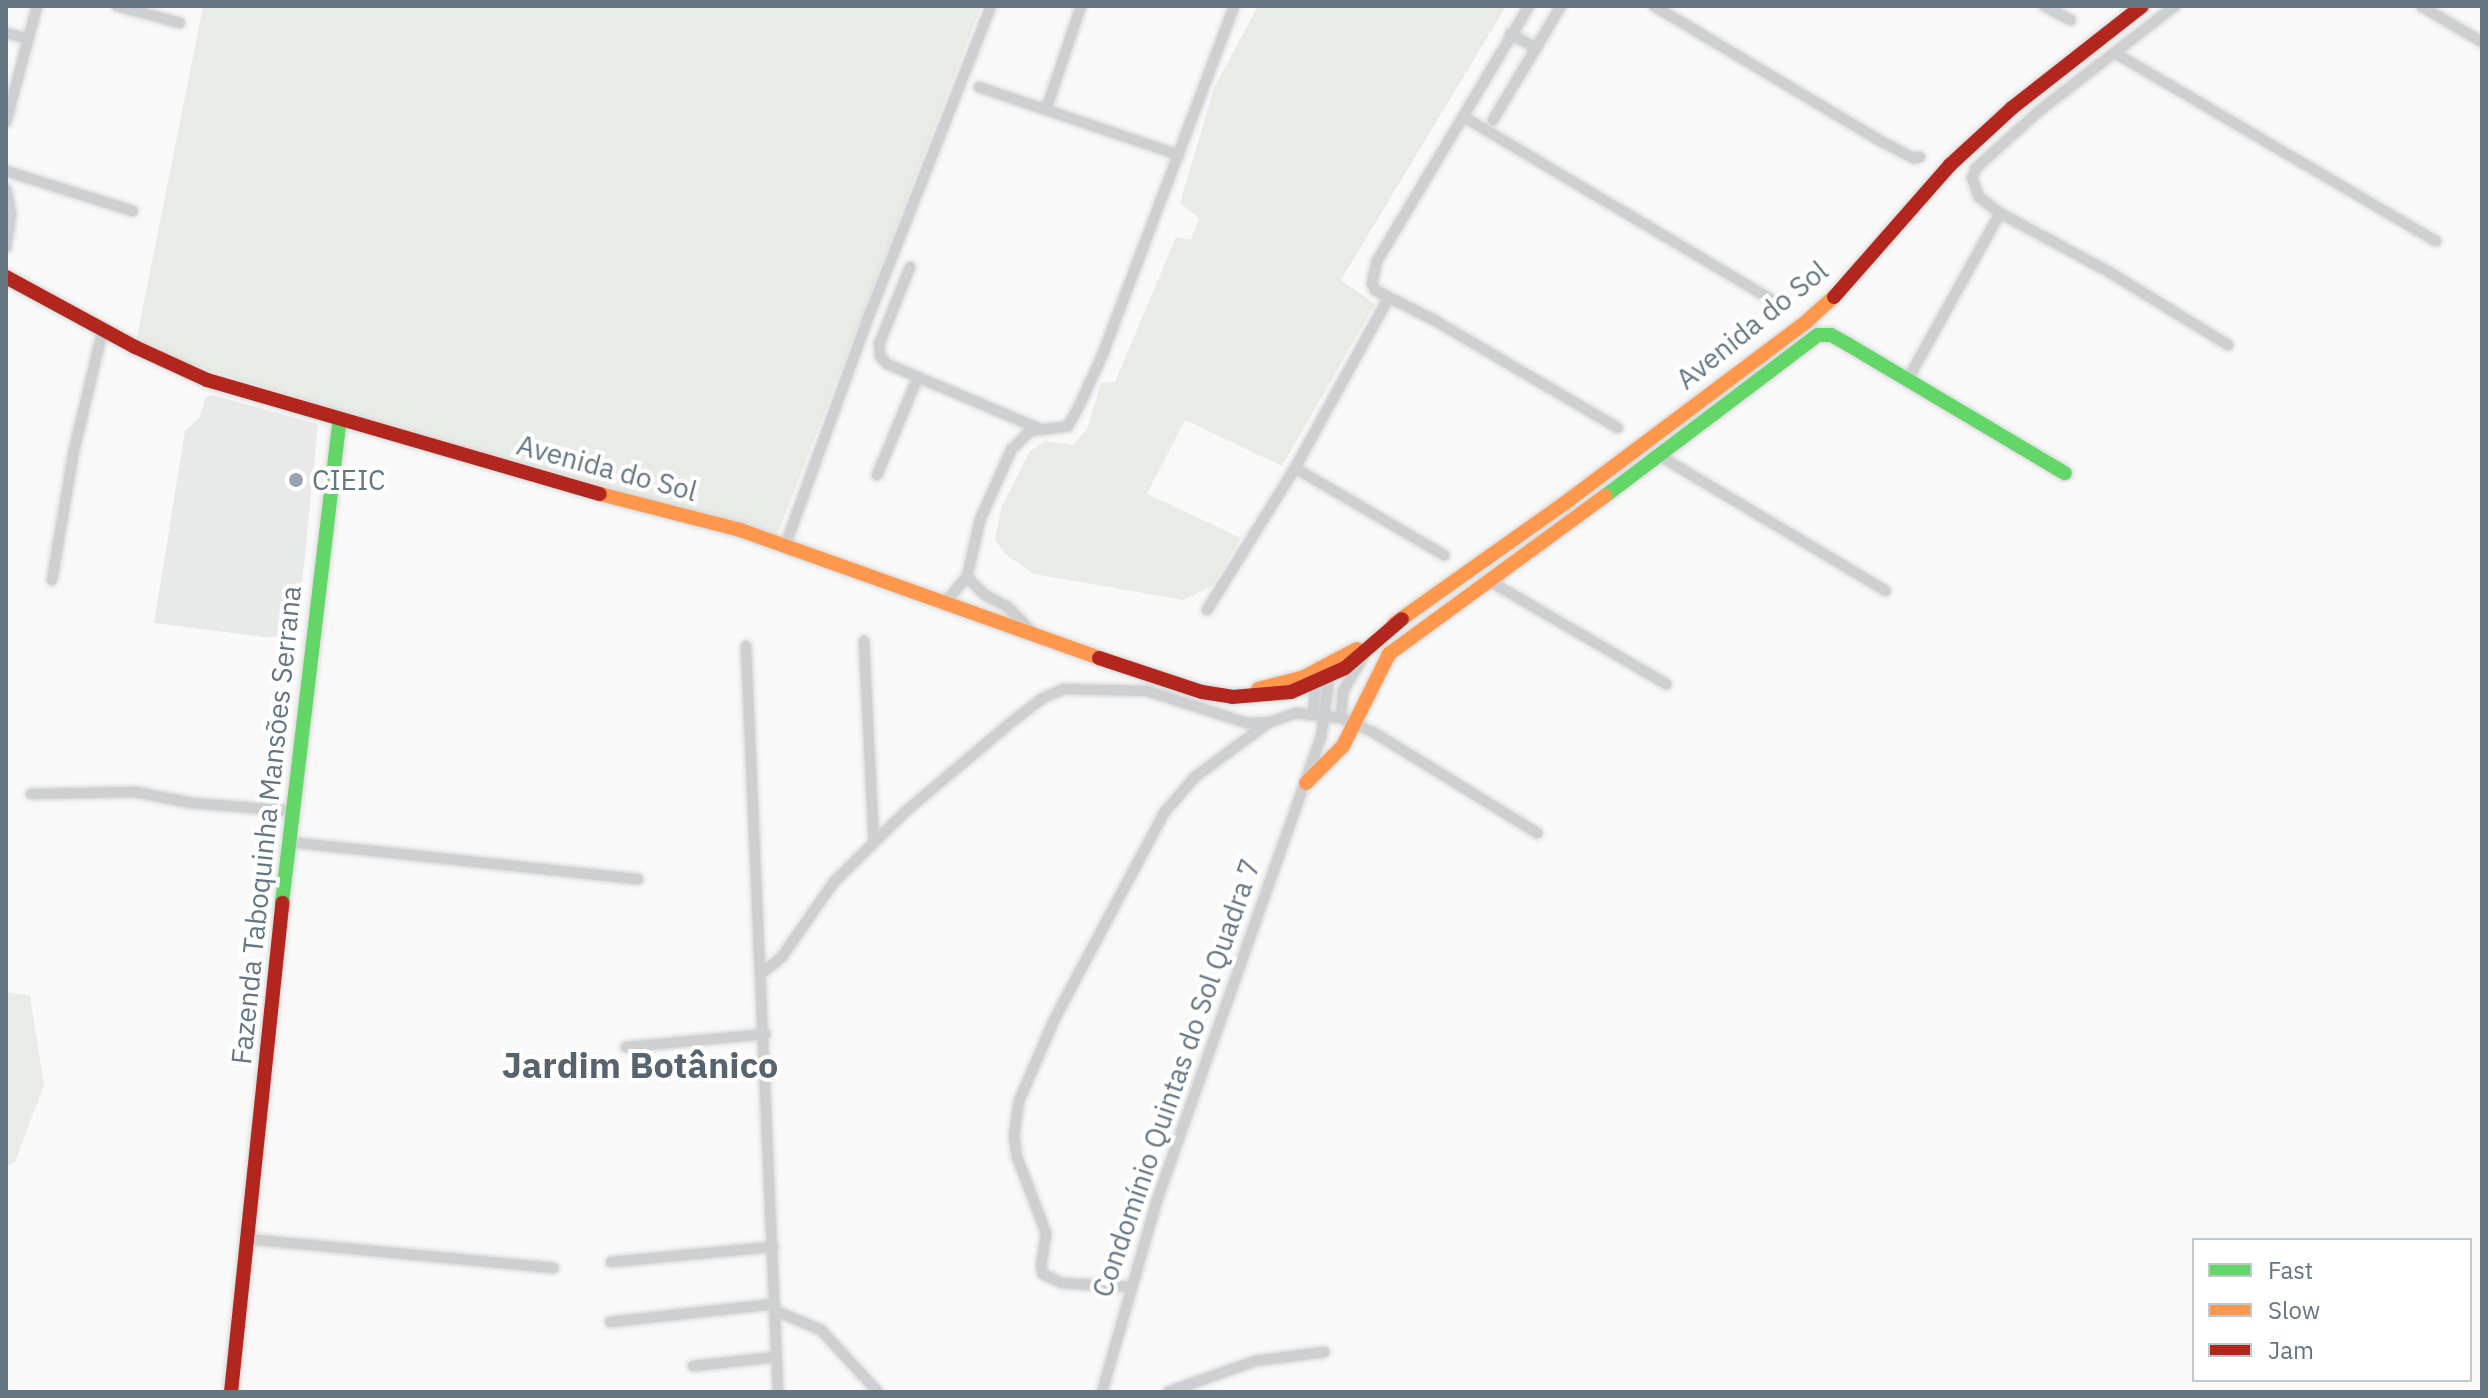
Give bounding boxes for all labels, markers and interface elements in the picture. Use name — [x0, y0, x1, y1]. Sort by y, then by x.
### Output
street label: Avenida do Sol — [1669, 254, 1835, 396]
street label: Avenida do Sol — [513, 428, 701, 508]
place label: CIEIC — [312, 463, 385, 497]
marker: CIEIC — [287, 471, 305, 489]
street label: Fazenda Taboquinha Mansões Serrana — [224, 584, 308, 1066]
street label: Condomínio Quintas do Sol Quadra 7 — [1085, 854, 1267, 1302]
district label: Jardim Botânico — [502, 1043, 778, 1087]
legend — [2192, 1238, 2472, 1382]
text: Fast — [2268, 1254, 2313, 1286]
text: Slow — [2268, 1294, 2320, 1326]
text: Jam — [2268, 1334, 2314, 1366]

